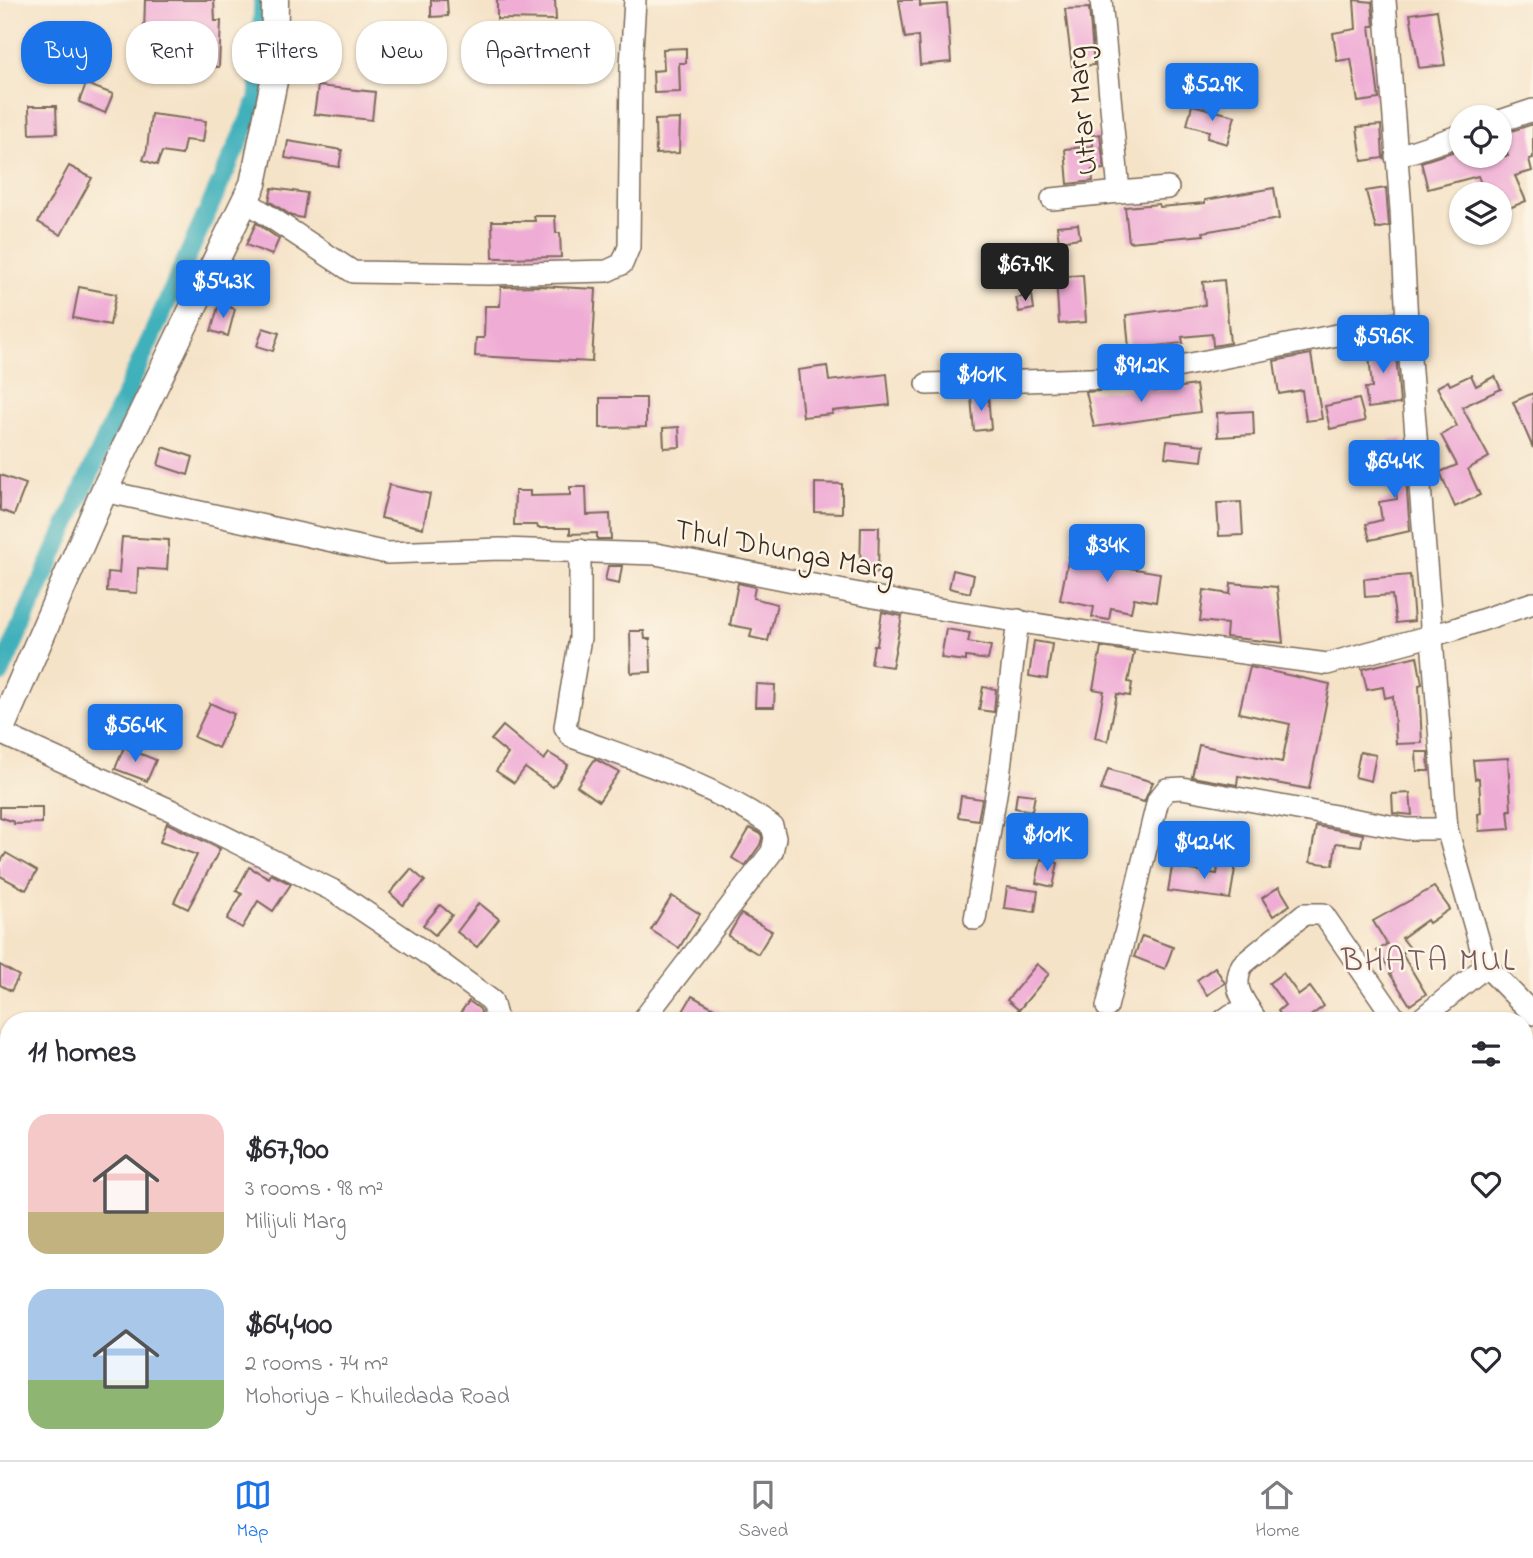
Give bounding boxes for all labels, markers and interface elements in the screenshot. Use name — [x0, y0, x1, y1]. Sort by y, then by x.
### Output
chip: Buy — [21, 21, 112, 84]
chip: Rent — [126, 21, 218, 84]
chip: Filters — [232, 21, 342, 84]
chip: New — [356, 21, 447, 84]
chip: Apartment — [461, 21, 615, 84]
street label: Uttar Marg — [1056, 44, 1112, 177]
pin: $52.9K — [1155, 64, 1269, 123]
text: $52.9K — [1181, 69, 1243, 102]
map controls — [1449, 105, 1512, 245]
button: locate — [1449, 105, 1512, 168]
button: layers — [1449, 182, 1512, 245]
pin: $67.9K — [968, 244, 1082, 303]
text: $67.9K — [997, 249, 1053, 282]
pin: $54.3K — [166, 260, 280, 320]
text: $54.3K — [192, 266, 254, 299]
pin: $59.6K — [1326, 316, 1440, 375]
text: $59.6K — [1353, 321, 1413, 354]
pin: $91.2K — [1084, 344, 1198, 404]
text: $91.2K — [1113, 350, 1169, 383]
pin: $101K — [932, 354, 1030, 413]
text: $101K — [956, 359, 1006, 392]
pin: $64.4K — [1337, 440, 1451, 500]
text: $64.4K — [1365, 446, 1423, 479]
street label: Thul Dhunga Marg — [670, 509, 898, 595]
pin: $34K — [1066, 524, 1148, 584]
text: $34K — [1085, 530, 1129, 563]
pin: $56.4K — [78, 704, 192, 764]
text: $56.4K — [104, 710, 166, 743]
pin: $101K — [998, 814, 1096, 873]
text: $101K — [1022, 819, 1072, 852]
pin: $42.4K — [1147, 822, 1261, 881]
text: $42.4K — [1174, 827, 1234, 860]
district label: BHATA MUL — [1340, 939, 1517, 986]
text: 11 homes — [28, 1032, 136, 1076]
icon: filters — [1467, 1035, 1505, 1073]
text: $67,900 — [245, 1129, 329, 1173]
icon: home — [84, 1142, 168, 1226]
icon: heart — [1467, 1165, 1505, 1203]
text: 3 rooms · 98 m² — [245, 1173, 383, 1206]
text: Milijuli Marg — [245, 1206, 346, 1239]
text: $64,400 — [245, 1304, 332, 1348]
icon: home — [84, 1317, 168, 1401]
icon: heart — [1467, 1340, 1505, 1378]
text: 2 rooms · 74 m² — [245, 1348, 389, 1381]
text: Mohoriya - Khuiledada Road — [245, 1381, 510, 1414]
tab: Map — [234, 1476, 272, 1545]
tab: Saved — [739, 1476, 788, 1545]
tab: Home — [1255, 1476, 1299, 1545]

